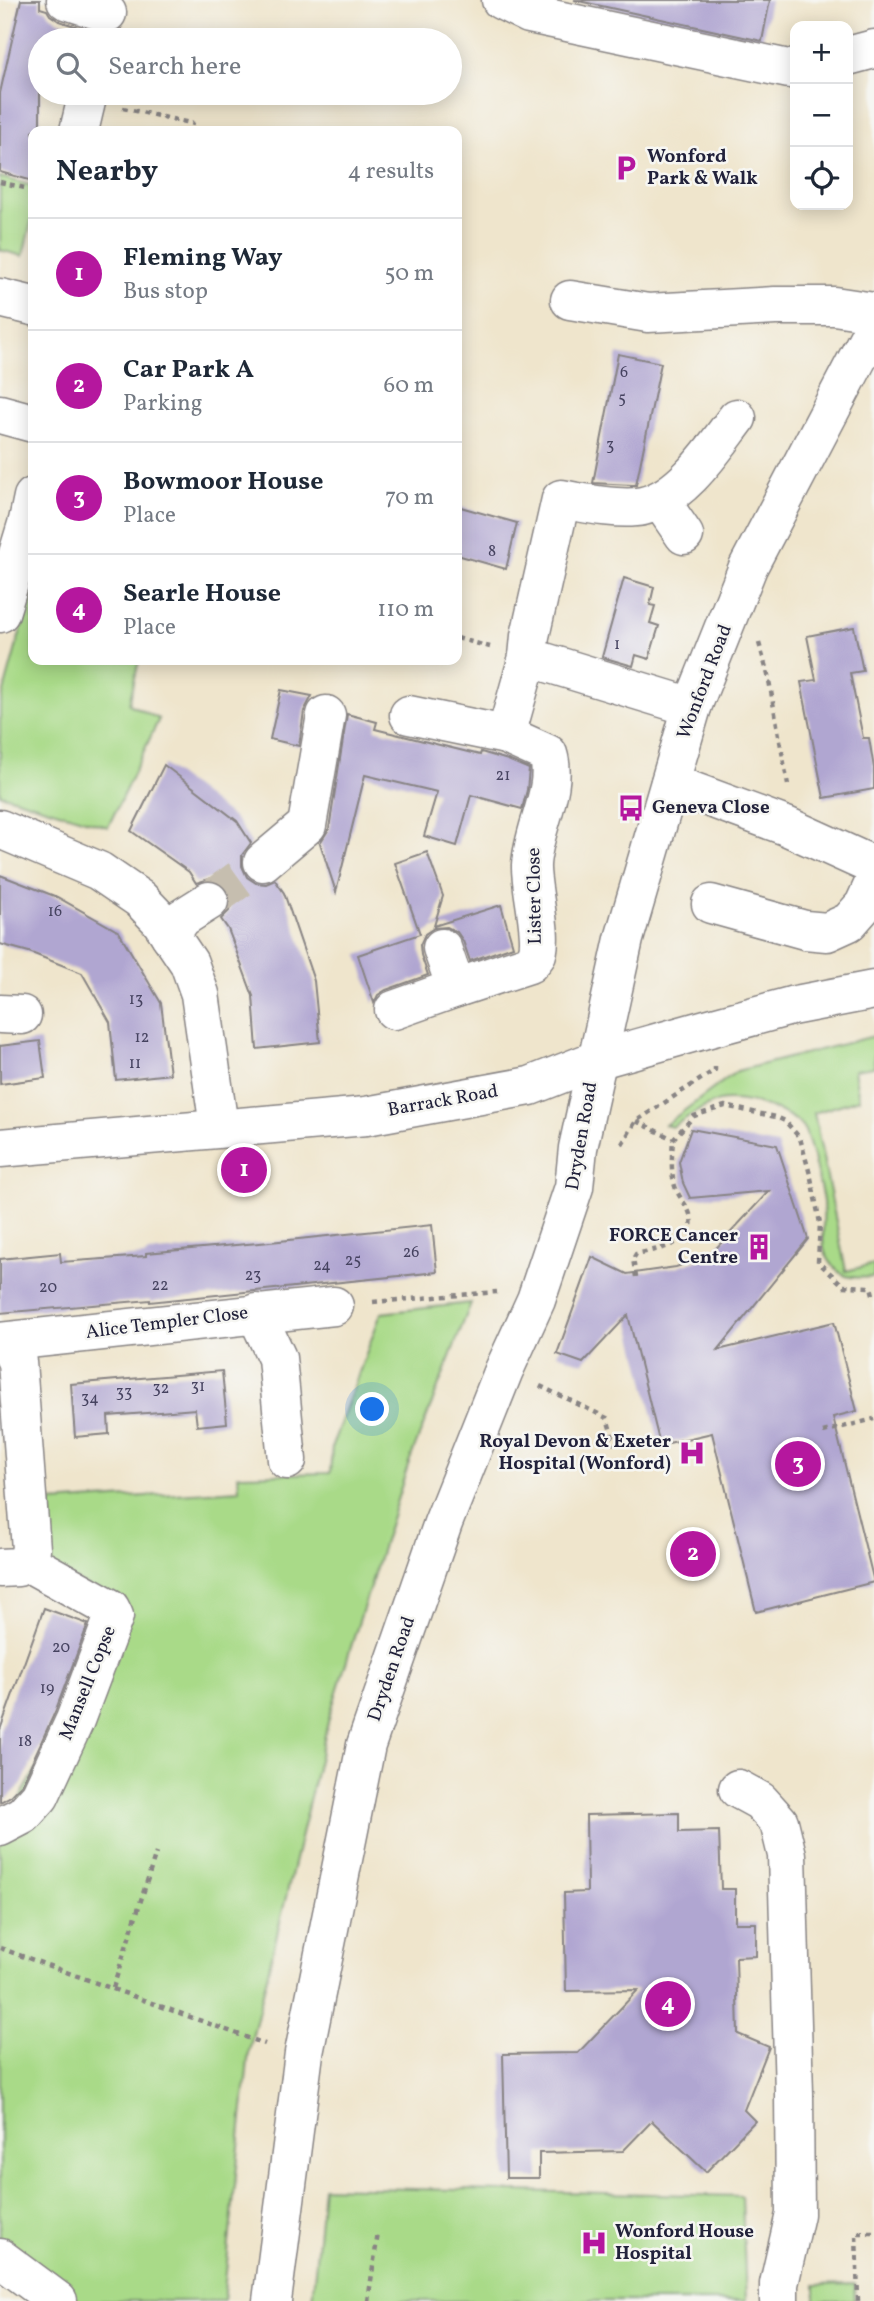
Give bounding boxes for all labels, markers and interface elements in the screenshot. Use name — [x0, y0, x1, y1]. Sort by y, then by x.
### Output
map controls — [790, 21, 853, 210]
button: + — [790, 21, 853, 84]
search box — [28, 28, 462, 105]
icon: search — [52, 48, 90, 86]
text: Search here — [108, 49, 241, 85]
button: − — [790, 84, 853, 147]
place label: Wonford Park & Walk — [647, 144, 758, 192]
button: locate — [790, 147, 853, 210]
text: Nearby — [56, 151, 158, 193]
parking icon: Wonford Park & Walk — [611, 153, 641, 183]
text: 4 results — [348, 156, 434, 188]
text: Fleming Way — [123, 240, 283, 276]
text: 1 — [74, 258, 84, 290]
text: 50 m — [385, 258, 434, 290]
text: Bus stop — [123, 276, 208, 308]
text: Car Park A — [123, 352, 254, 388]
house number: 6 — [620, 362, 628, 384]
text: 2 — [73, 370, 85, 402]
text: 60 m — [384, 370, 434, 402]
text: Parking — [123, 388, 202, 420]
house number: 5 — [618, 388, 626, 410]
house number: 3 — [606, 435, 614, 457]
text: Bowmoor House — [123, 464, 324, 500]
text: 3 — [73, 482, 85, 514]
text: 70 m — [385, 482, 434, 514]
text: Place — [123, 500, 176, 532]
house number: 8 — [488, 541, 496, 563]
text: Searle House — [123, 576, 281, 612]
text: 4 — [72, 594, 86, 626]
text: 110 m — [377, 594, 434, 626]
text: Place — [123, 612, 176, 644]
street label: Wonford Road — [671, 621, 739, 743]
house number: 1 — [614, 634, 620, 656]
house number: 21 — [496, 765, 510, 787]
bus stop icon: Geneva Close — [616, 793, 646, 823]
place label: Geneva Close — [652, 795, 770, 821]
street label: Lister Close — [521, 847, 549, 945]
house number: 16 — [48, 901, 62, 923]
house number: 13 — [129, 989, 143, 1011]
house number: 12 — [135, 1027, 149, 1049]
house number: 11 — [129, 1053, 141, 1075]
street label: Barrack Road — [386, 1078, 500, 1124]
street label: Dryden Road — [560, 1080, 604, 1192]
pin: 1 — [221, 1144, 267, 1196]
place label: FORCE Cancer Centre — [609, 1223, 738, 1271]
building icon: FORCE Cancer Centre — [744, 1232, 774, 1262]
house number: 26 — [403, 1242, 419, 1264]
house number: 25 — [345, 1250, 361, 1272]
house number: 24 — [313, 1255, 331, 1277]
house number: 23 — [245, 1265, 261, 1287]
house number: 22 — [151, 1275, 169, 1297]
house number: 20 — [39, 1277, 57, 1299]
street label: Alice Templer Close — [84, 1300, 250, 1346]
house number: 31 — [191, 1376, 205, 1398]
house number: 32 — [153, 1378, 169, 1400]
house number: 33 — [116, 1382, 132, 1404]
house number: 34 — [81, 1388, 99, 1410]
your location — [355, 1392, 389, 1426]
place label: Royal Devon & Exeter Hospital (Wonford) — [479, 1429, 671, 1477]
hospital icon: Royal Devon & Exeter Hospital (Wonford) — [677, 1438, 707, 1468]
pin: 3 — [775, 1438, 821, 1490]
pin: 2 — [670, 1528, 716, 1580]
street label: Dryden Road — [362, 1613, 422, 1725]
street label: Mansell Copse — [53, 1622, 123, 1744]
house number: 20 — [52, 1637, 70, 1659]
house number: 19 — [40, 1678, 54, 1700]
house number: 18 — [18, 1731, 32, 1753]
pin: 4 — [645, 1978, 691, 2030]
place label: Wonford House Hospital — [615, 2219, 754, 2267]
hospital icon: Wonford House Hospital — [579, 2228, 609, 2258]

